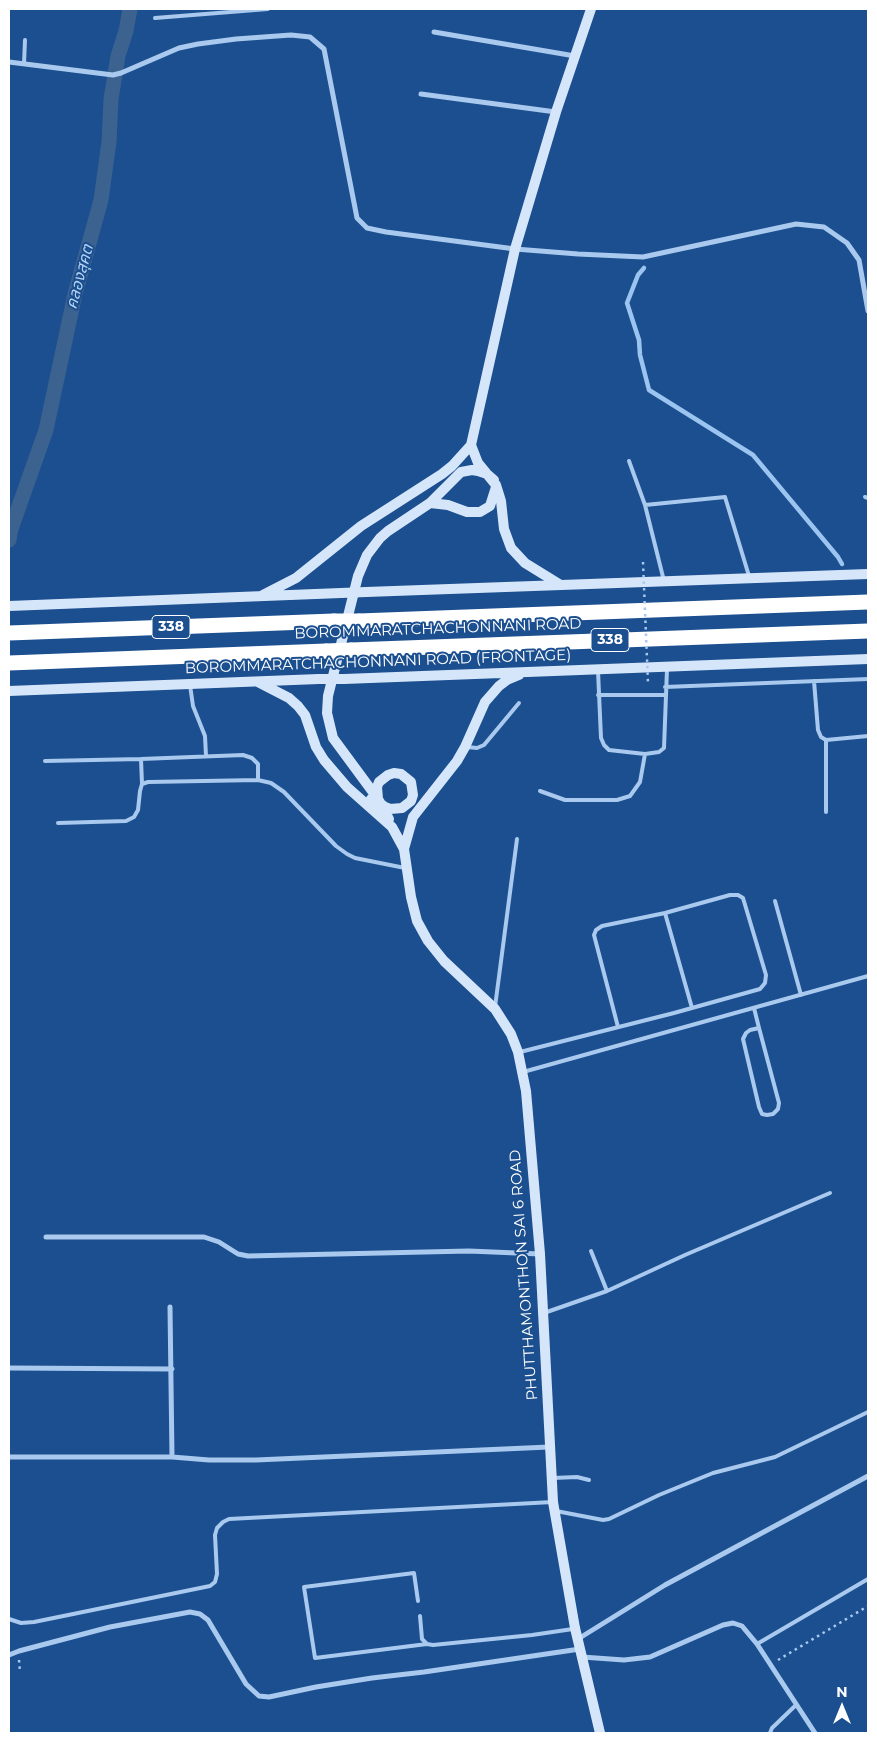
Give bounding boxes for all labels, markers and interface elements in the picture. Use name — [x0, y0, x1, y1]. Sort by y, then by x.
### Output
water label: คลองสุคต — [62, 243, 98, 311]
street label: BOROMMARATCHACHONNANI ROAD — [294, 615, 582, 643]
road number: 338 — [152, 616, 190, 638]
road number: 338 — [591, 628, 629, 652]
street label: BOROMMARATCHACHONNANI ROAD (FRONTAGE) — [185, 646, 571, 678]
street label: PHUTTHAMONTHON SAI 6 ROAD — [506, 1149, 542, 1401]
north arrow — [817, 1682, 867, 1732]
text: N — [836, 1683, 848, 1701]

